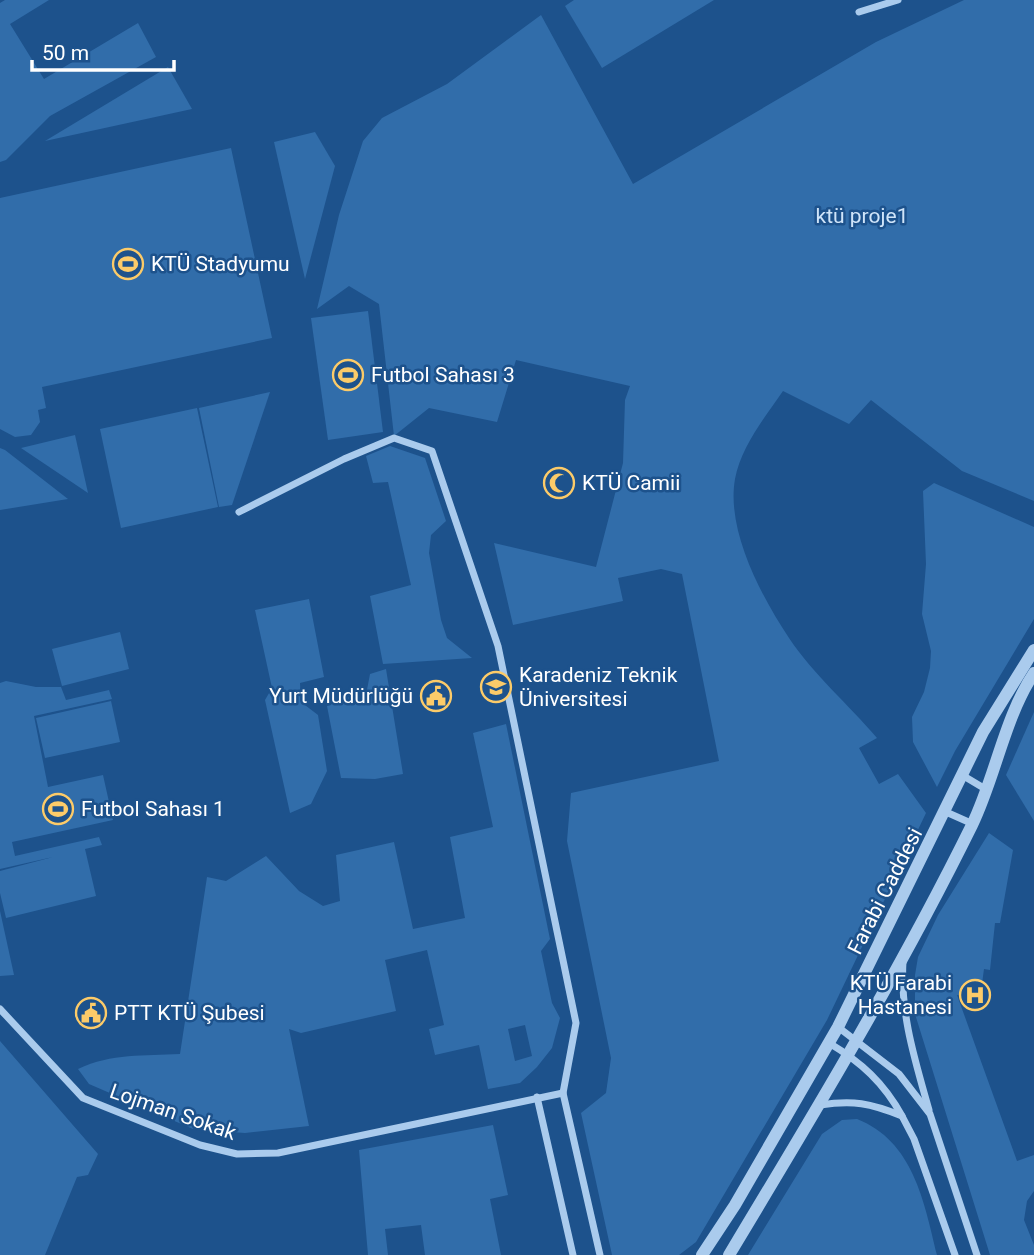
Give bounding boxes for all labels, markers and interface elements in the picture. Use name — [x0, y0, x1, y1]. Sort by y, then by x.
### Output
scale bar — [32, 28, 173, 72]
text: 50 m — [42, 41, 89, 65]
park label: ktü proje1 — [816, 204, 908, 228]
sports icon: KTÜ Stadyumu — [111, 247, 145, 281]
place label: KTÜ Stadyumu — [151, 252, 290, 276]
sports icon: Futbol Sahası 3 — [331, 358, 365, 392]
place label: Futbol Sahası 3 — [371, 363, 515, 387]
mosque icon: KTÜ Camii — [542, 466, 576, 500]
place label: KTÜ Camii — [582, 471, 680, 495]
place label: Karadeniz Teknik Üniversitesi — [519, 663, 678, 711]
school or university icon: Karadeniz Teknik Üniversitesi — [479, 670, 513, 704]
public building icon: Yurt Müdürlüğü — [419, 679, 453, 713]
place label: Yurt Müdürlüğü — [269, 684, 413, 708]
sports icon: Futbol Sahası 1 — [41, 792, 75, 826]
place label: Futbol Sahası 1 — [81, 797, 225, 821]
street label: Farabi Caddesi — [843, 824, 927, 958]
place label: KTÜ Farabi Hastanesi — [850, 971, 952, 1019]
hospital icon: KTÜ Farabi Hastanesi — [958, 978, 992, 1012]
public building icon: PTT KTÜ Şubesi — [74, 996, 108, 1030]
place label: PTT KTÜ Şubesi — [114, 1001, 265, 1025]
street label: Lojman Sokak — [107, 1079, 240, 1145]

